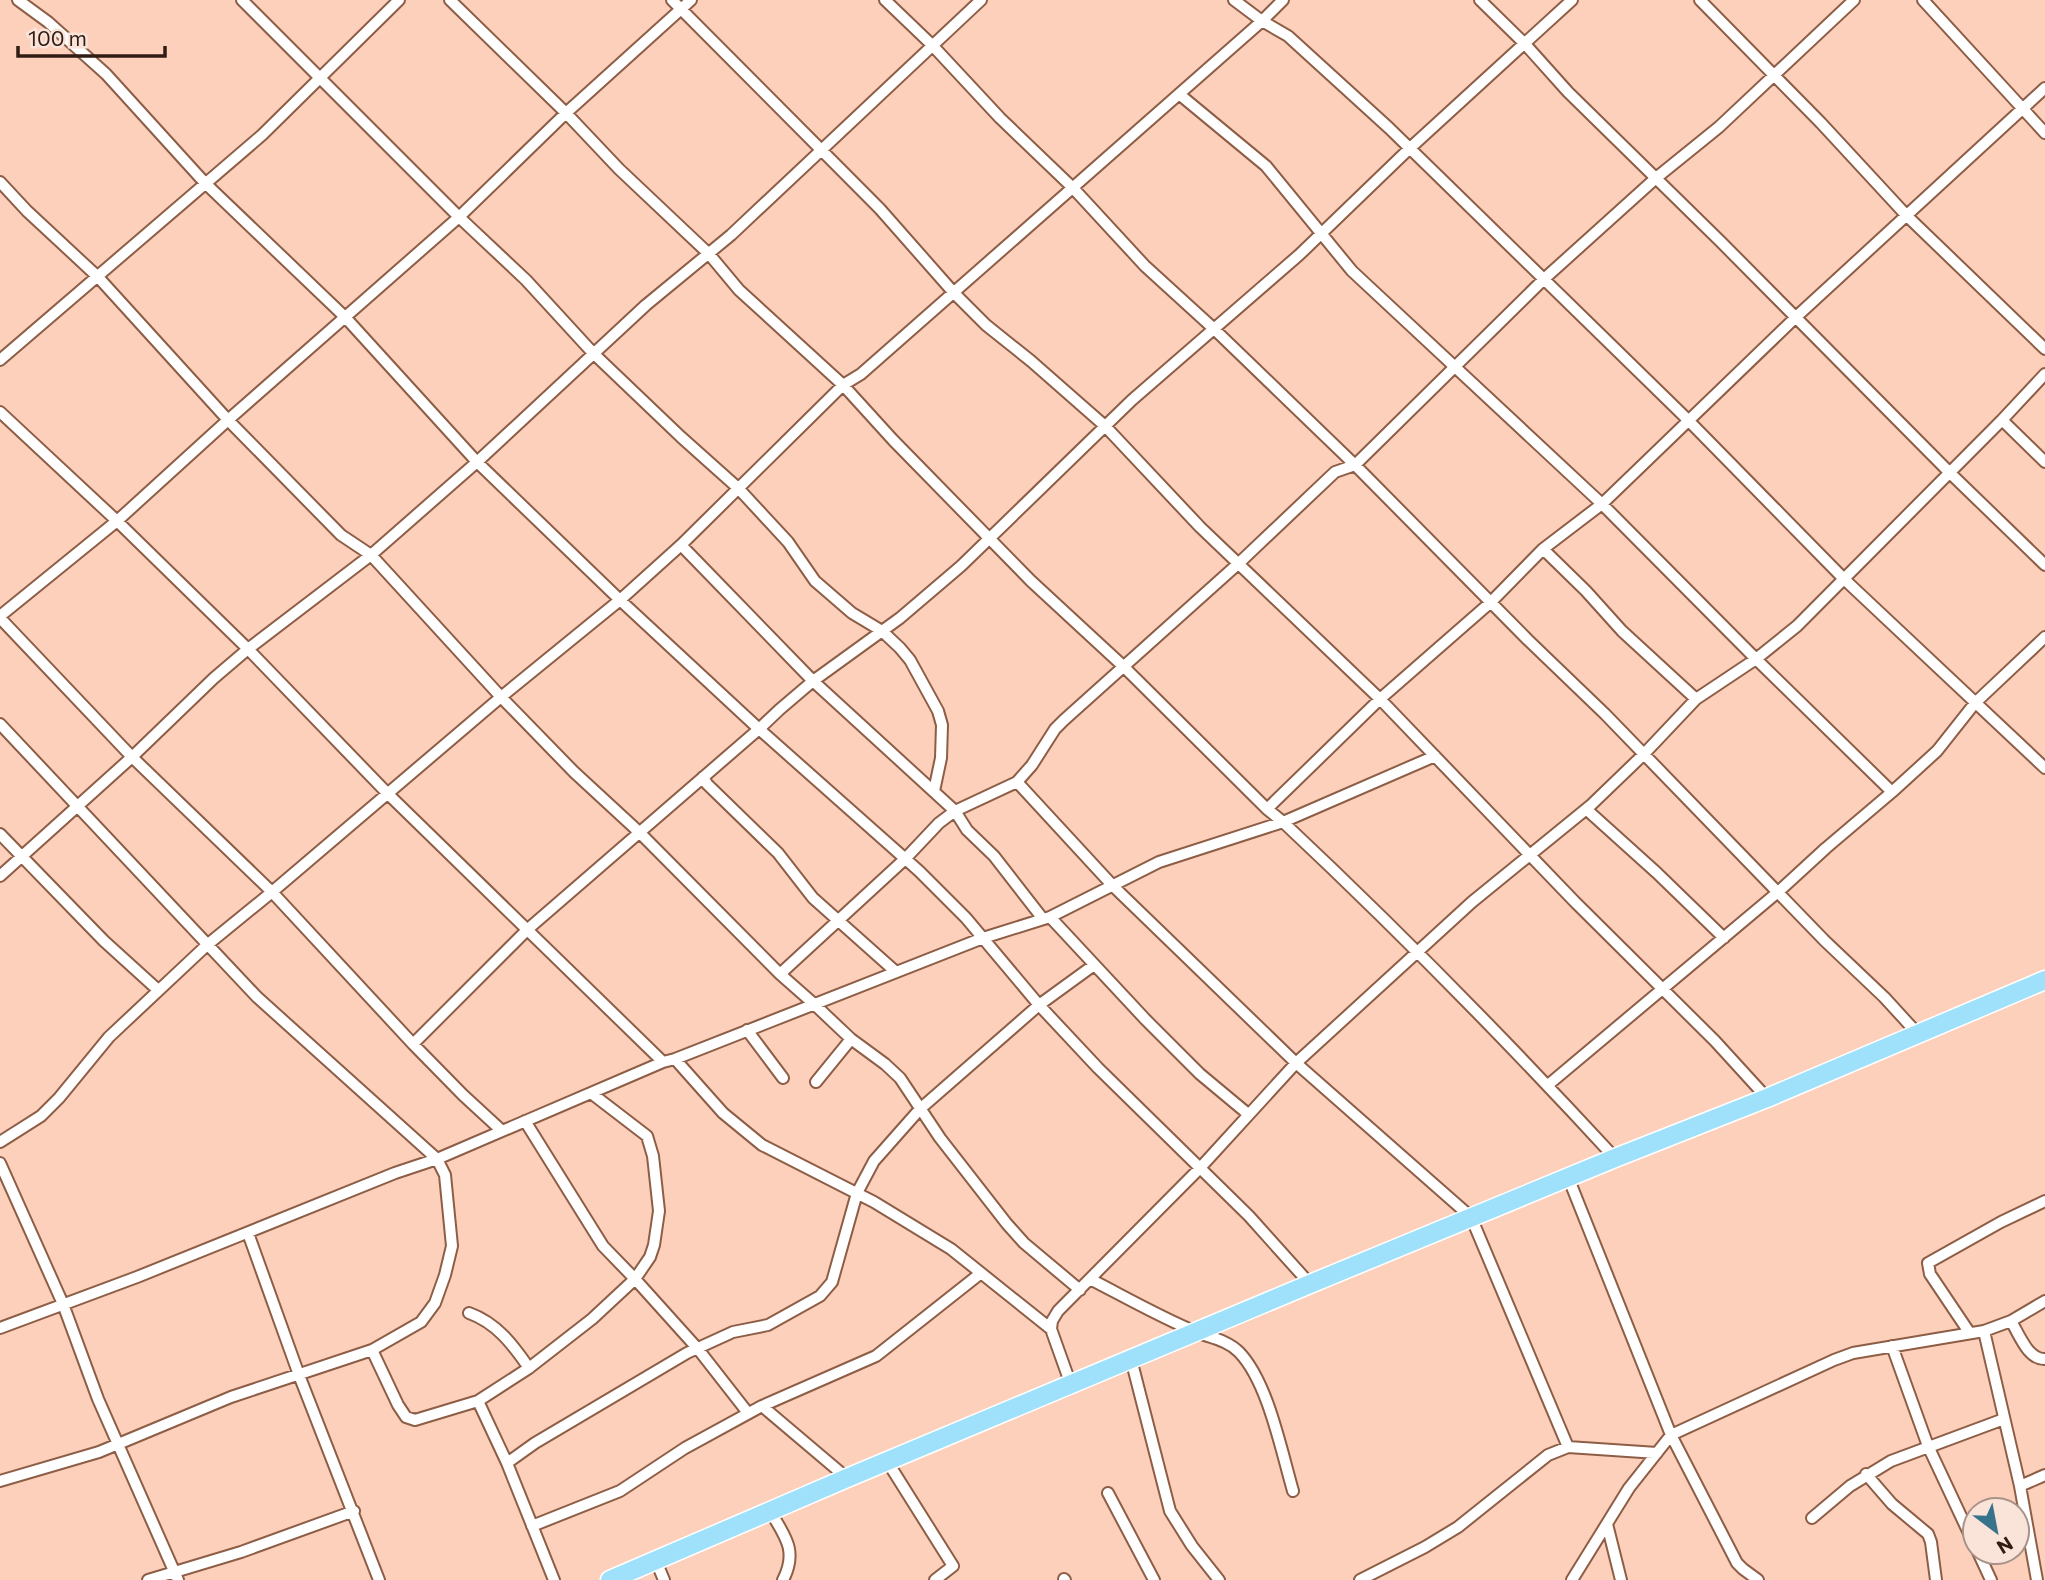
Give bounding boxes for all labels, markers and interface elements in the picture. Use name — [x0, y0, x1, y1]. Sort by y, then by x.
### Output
scale bar — [18, 14, 164, 58]
text: 100 m — [28, 25, 87, 50]
north arrow — [1961, 1496, 2031, 1566]
text: N — [1993, 1532, 2017, 1559]

